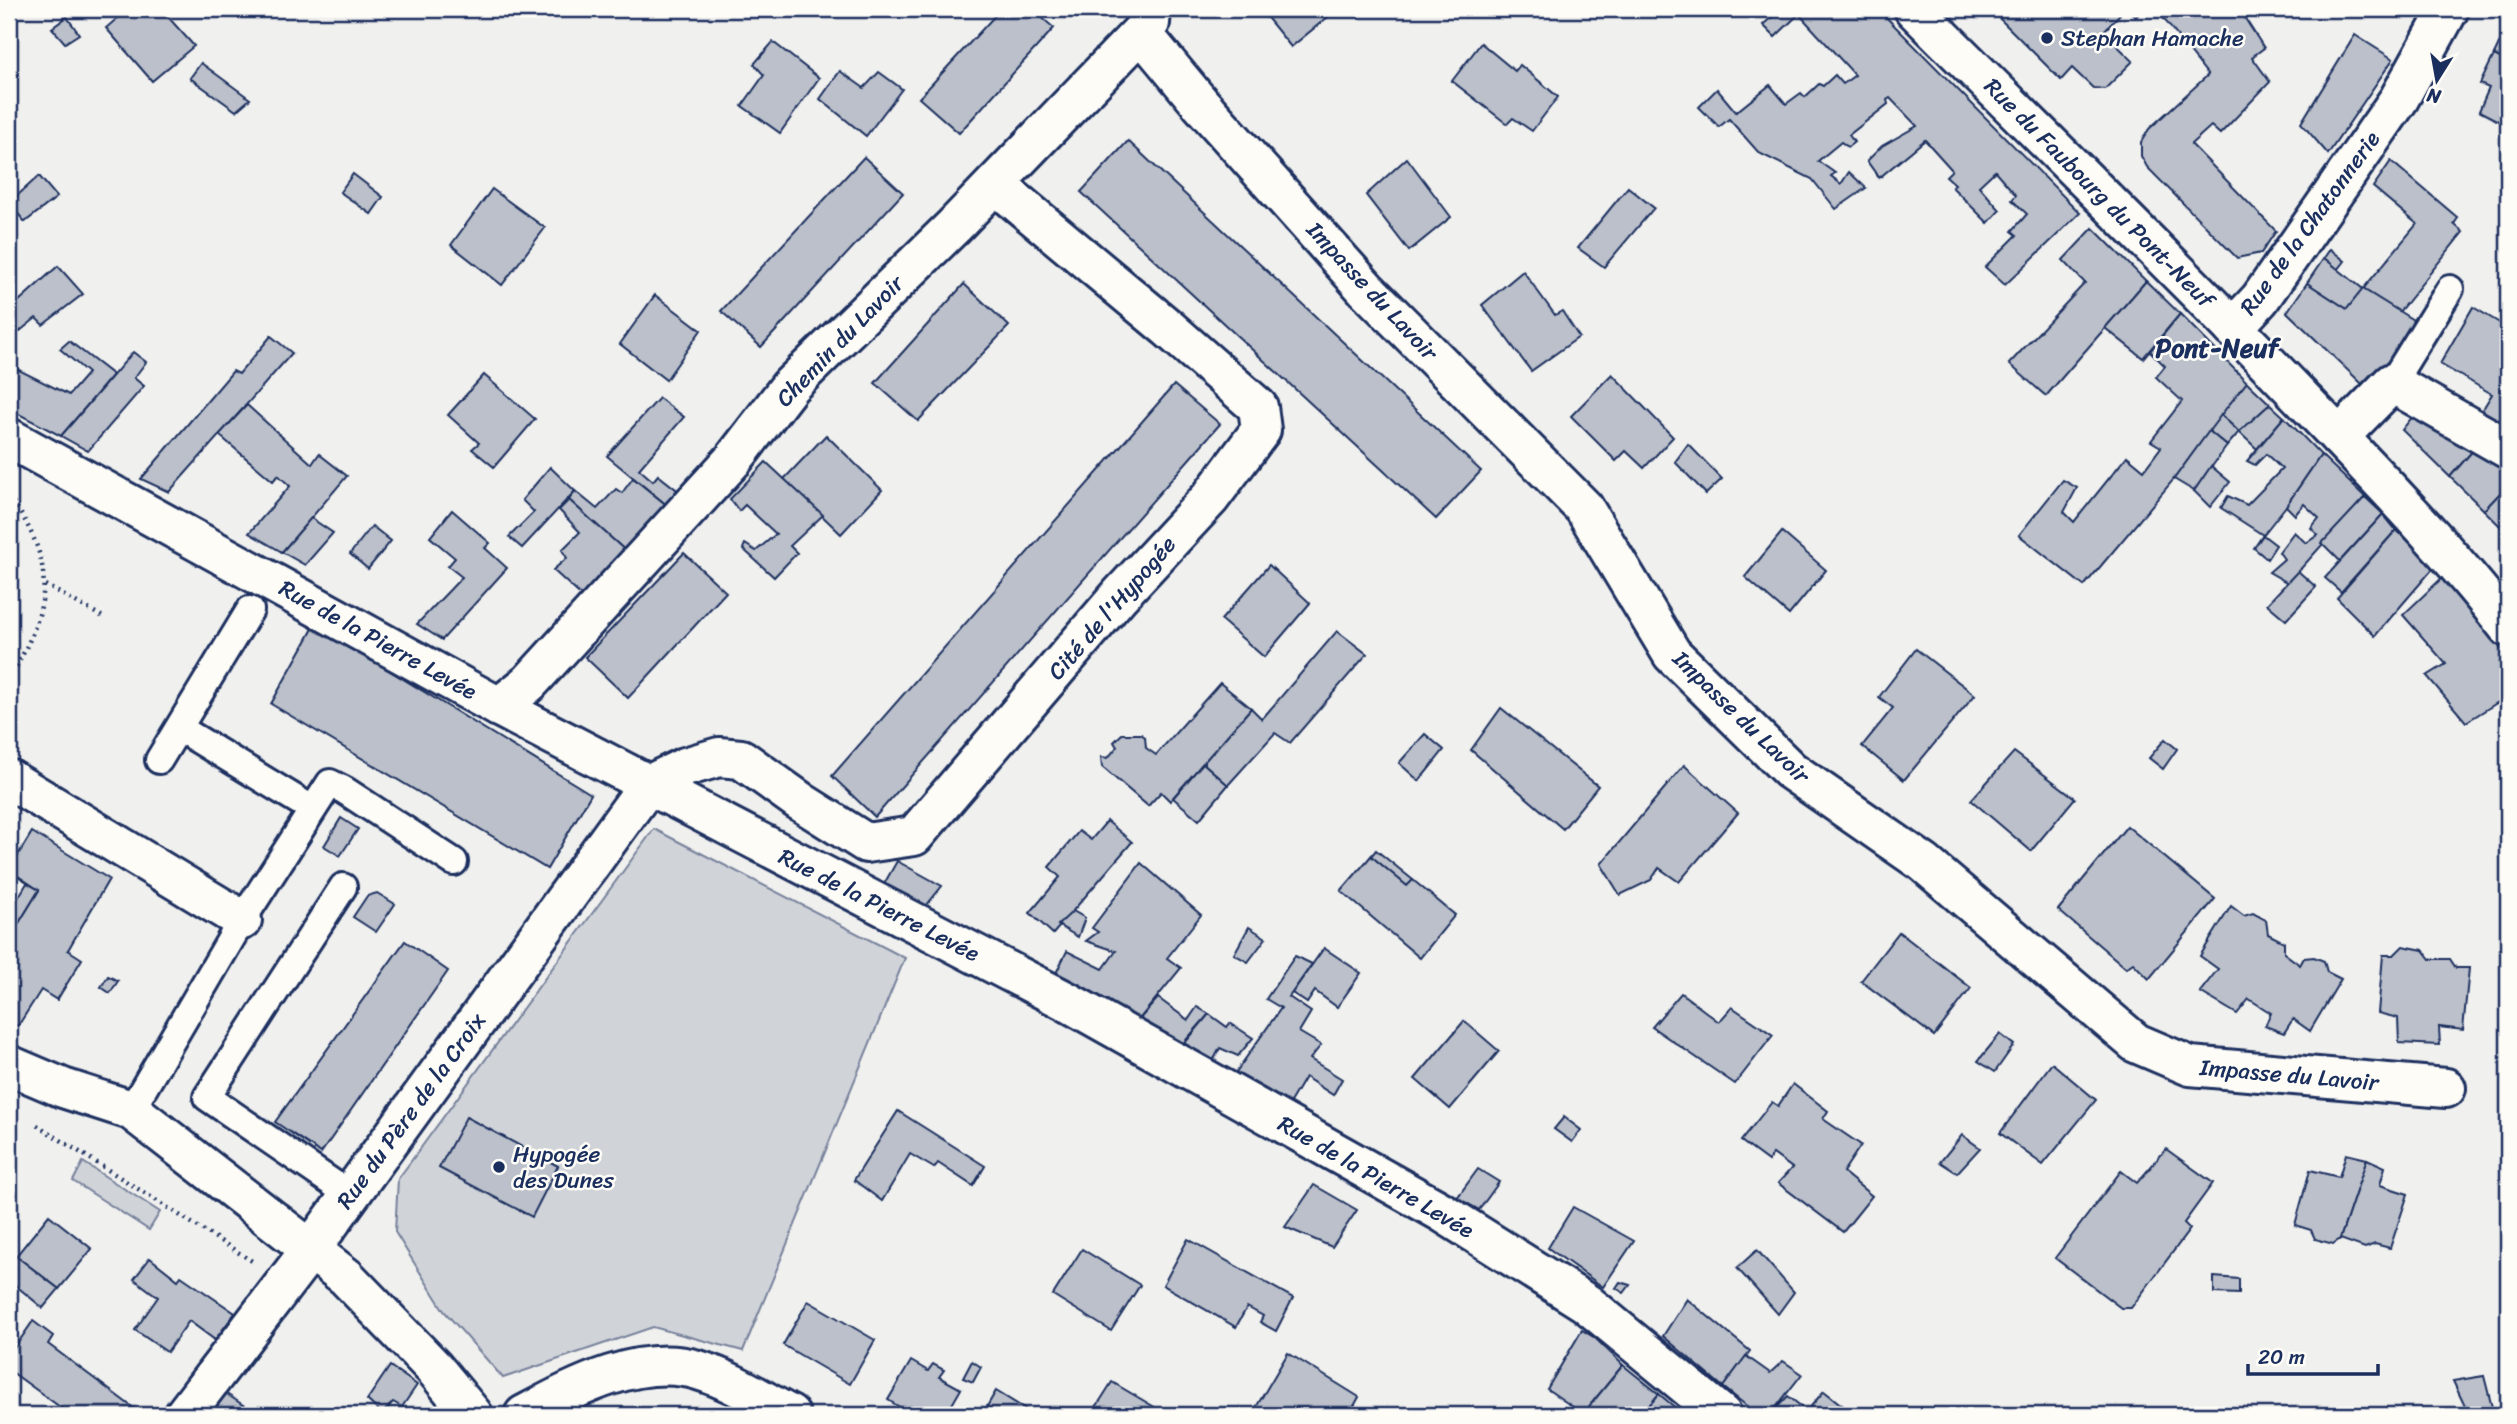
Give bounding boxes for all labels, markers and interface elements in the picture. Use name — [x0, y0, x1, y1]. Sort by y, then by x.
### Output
place label: Stephan Hamache — [2061, 18, 2244, 59]
marker: Stephan Hamache — [2039, 30, 2055, 46]
north arrow — [2402, 46, 2472, 116]
street label: Rue du Faubourg du Pont-Neuf — [1974, 68, 2226, 320]
text: N — [2423, 79, 2444, 114]
street label: Rue de la Chatonnerie — [2229, 122, 2391, 324]
street label: Impasse du Lavoir — [1295, 211, 1449, 372]
street label: Chemin du Lavoir — [766, 264, 915, 417]
district label: Pont-Neuf — [2155, 325, 2281, 371]
street label: Cité de l'Hypogée — [1037, 526, 1187, 690]
street label: Rue de la Pierre Levée — [271, 568, 485, 712]
street label: Impasse du Lavoir — [1662, 639, 1821, 795]
street label: Rue de la Pierre Levée — [771, 836, 987, 974]
street label: Rue du Père de la Croix — [325, 1004, 497, 1218]
street label: Impasse du Lavoir — [2197, 1047, 2382, 1103]
street label: Rue de la Pierre Levée — [1270, 1104, 1482, 1250]
place label: Hypogée des Dunes — [513, 1134, 614, 1201]
marker: Hypogée des Dunes — [491, 1159, 507, 1175]
scale bar — [2248, 1333, 2377, 1377]
text: 20 m — [2258, 1338, 2305, 1376]

